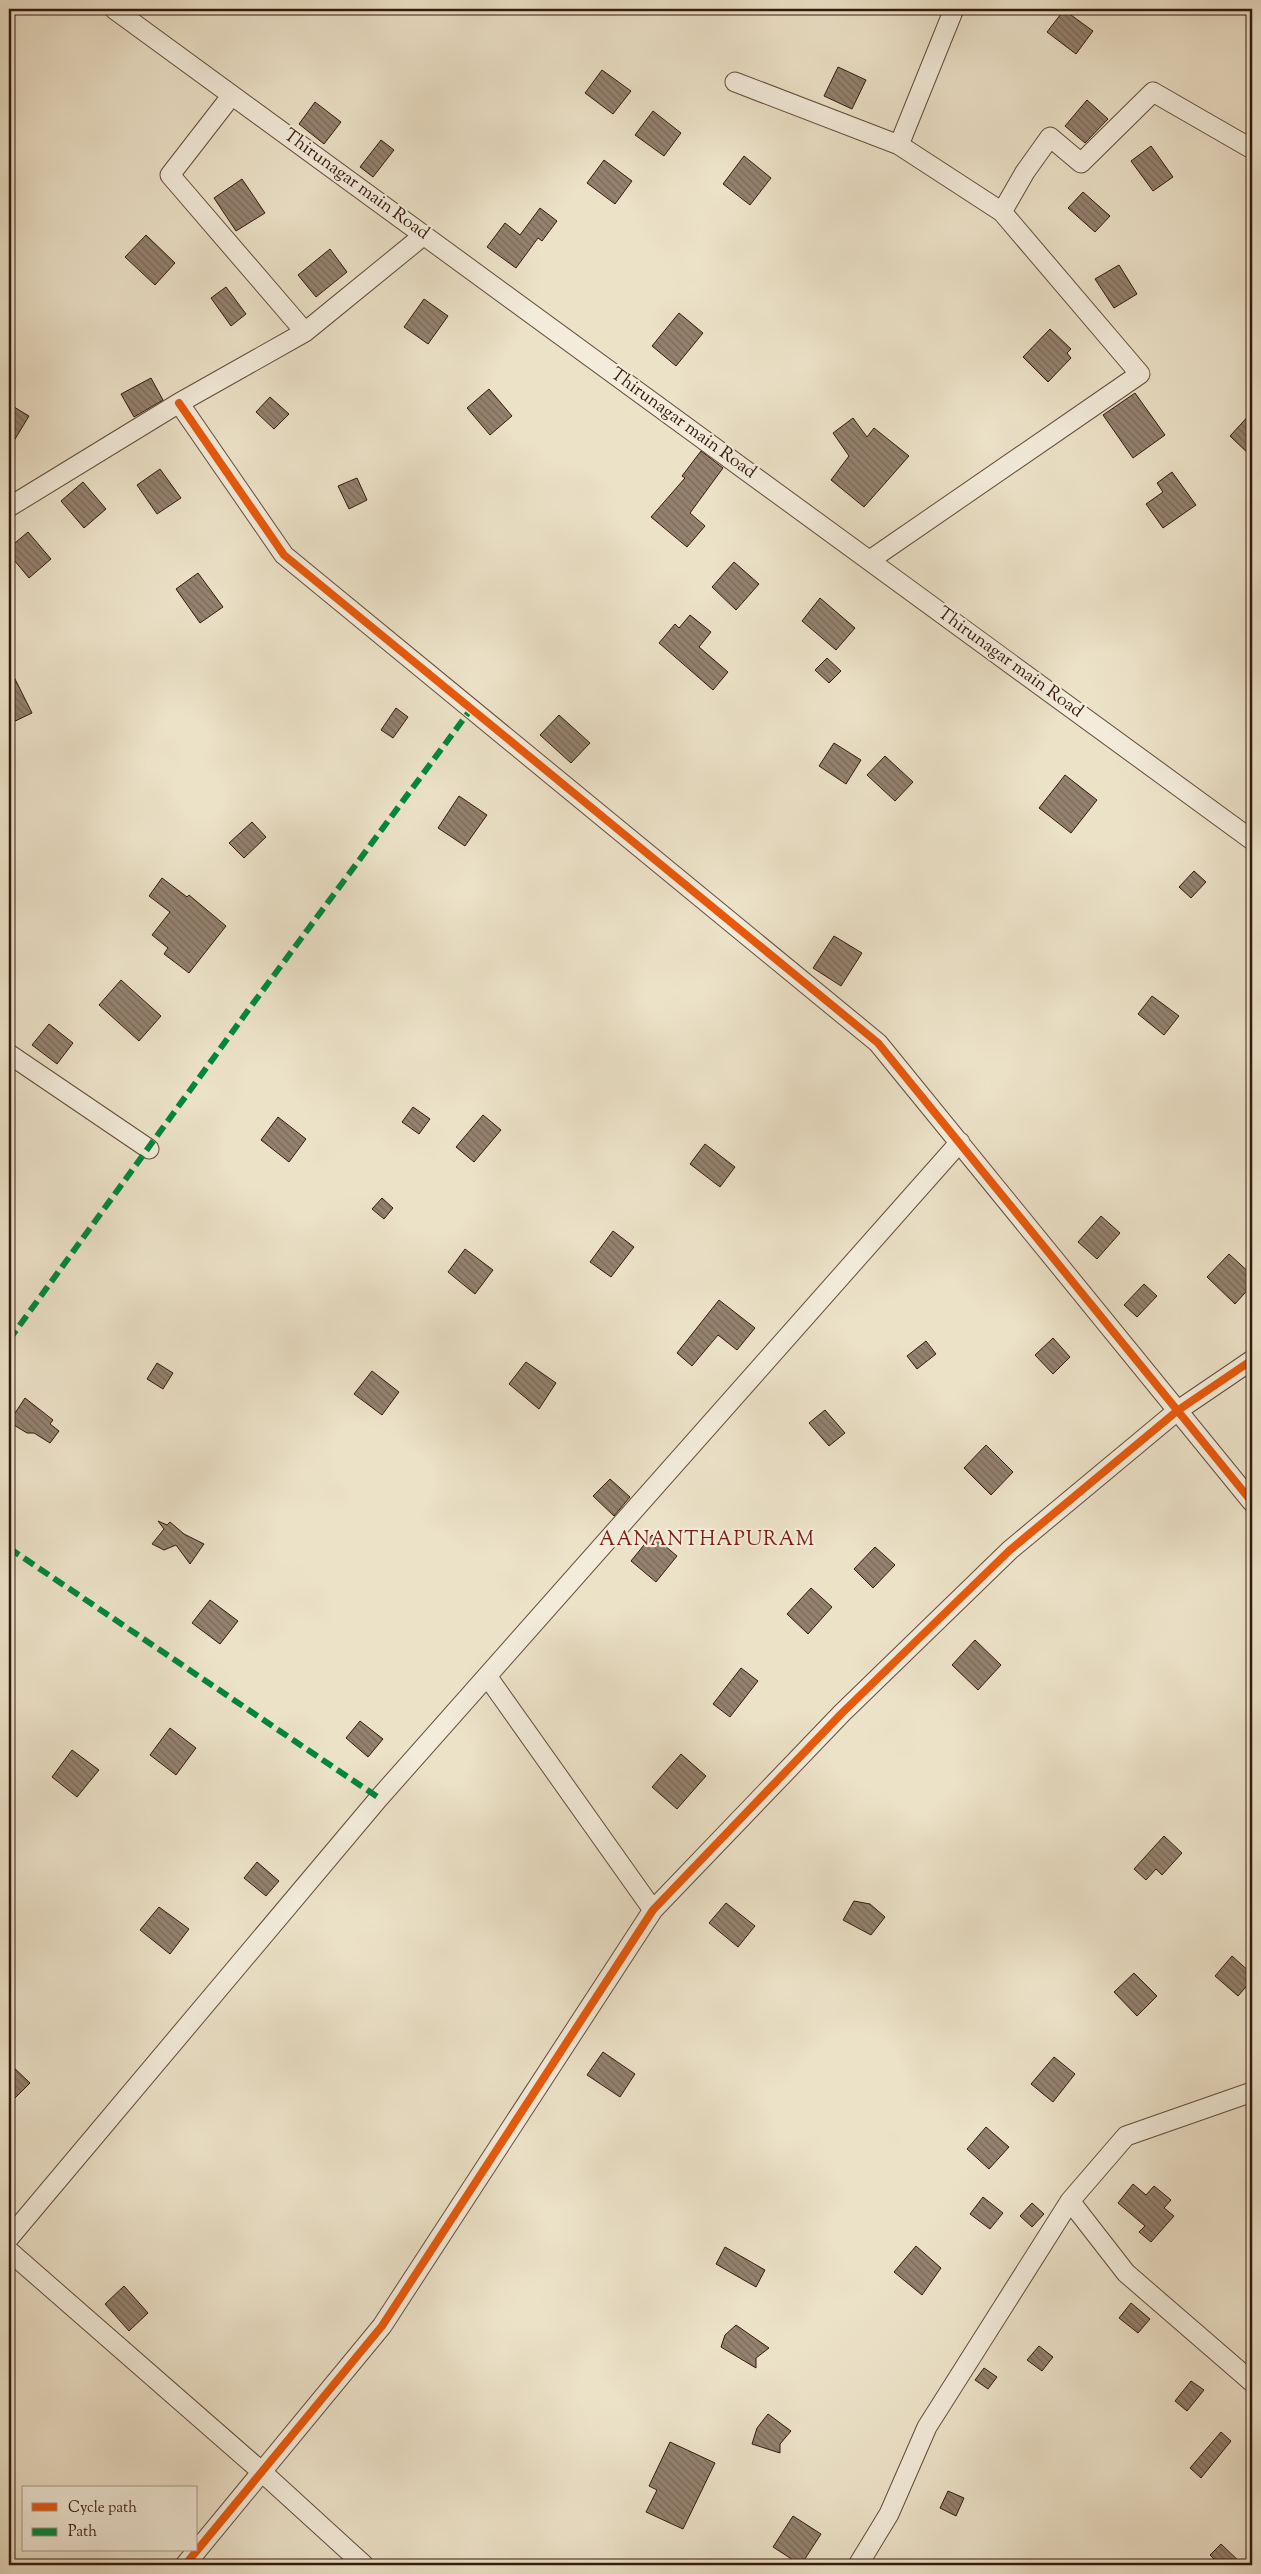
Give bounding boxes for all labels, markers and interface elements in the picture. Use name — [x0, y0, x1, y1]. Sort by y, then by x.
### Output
street label: Thirunagar main Road — [278, 123, 434, 247]
street label: Thirunagar main Road — [605, 362, 761, 486]
street label: Thirunagar main Road — [932, 601, 1088, 725]
district label: AANANTHAPURAM — [599, 1526, 815, 1555]
legend — [22, 2486, 198, 2552]
text: Cycle path — [68, 2498, 137, 2519]
text: Path — [68, 2522, 97, 2543]

